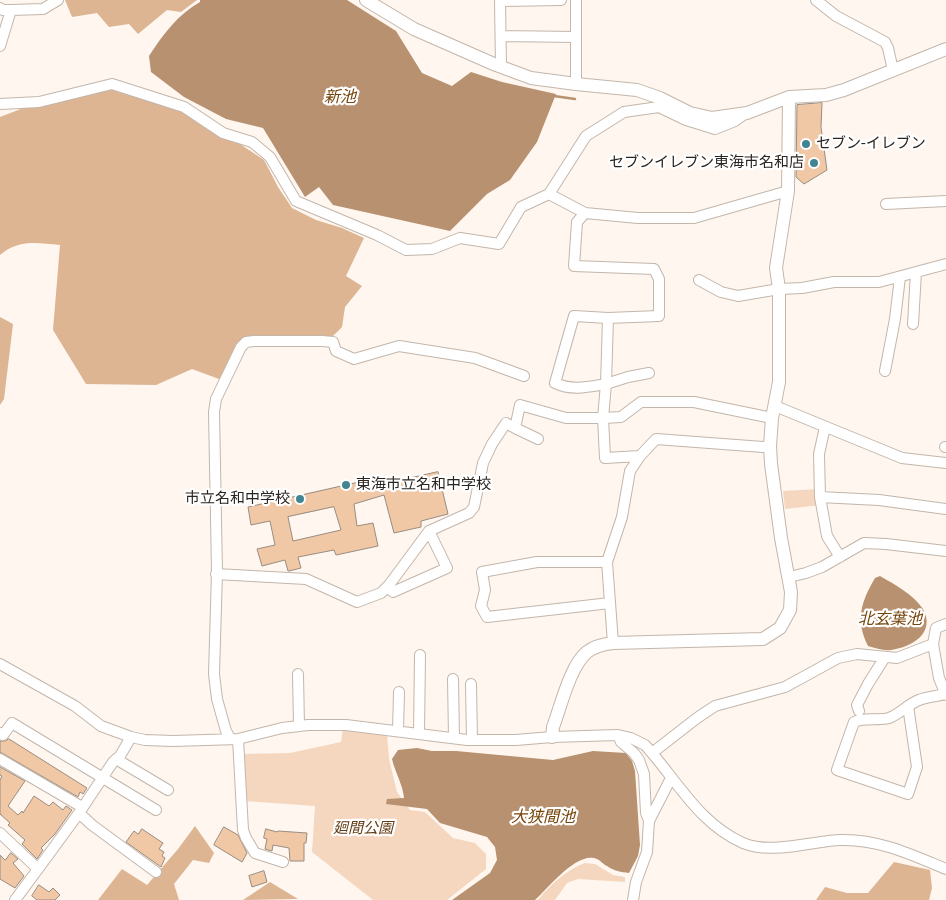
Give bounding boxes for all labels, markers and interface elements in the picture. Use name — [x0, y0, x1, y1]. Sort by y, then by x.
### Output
water label: 新池 — [324, 87, 356, 107]
place label: セブン-イレブン — [816, 135, 926, 153]
marker: セブン-イレブン — [800, 138, 812, 150]
place label: セブンイレブン東海市名和店 — [609, 154, 804, 172]
marker: セブンイレブン東海市名和店 — [808, 157, 820, 169]
place label: 東海市立名和中学校 — [356, 476, 491, 494]
marker: 東海市立名和中学校 — [340, 479, 352, 491]
place label: 市立名和中学校 — [185, 490, 290, 508]
marker: 市立名和中学校 — [294, 493, 306, 505]
water label: 北玄葉池 — [858, 609, 922, 629]
water label: 大狭間池 — [511, 807, 575, 827]
park label: 廻間公園 — [333, 820, 393, 838]

